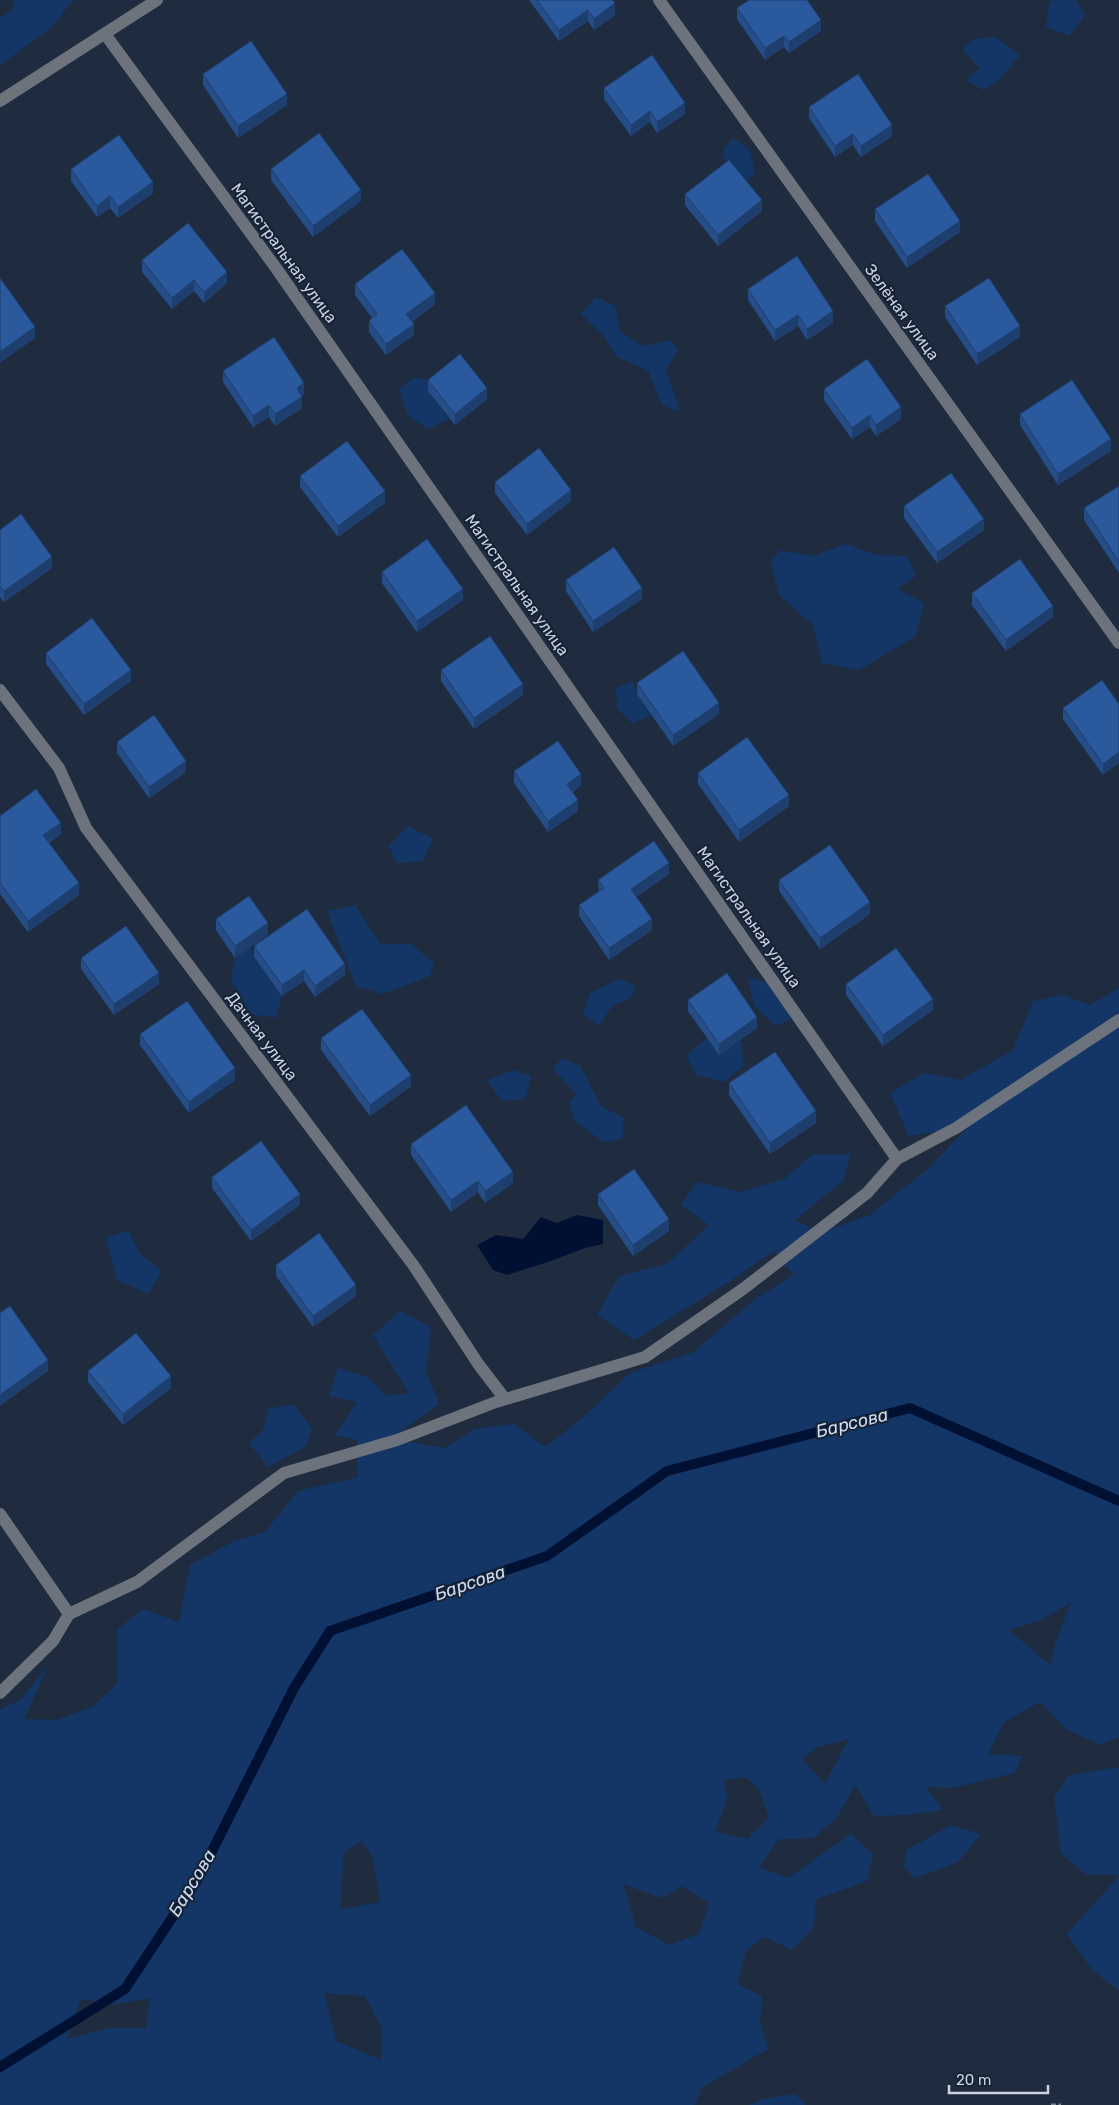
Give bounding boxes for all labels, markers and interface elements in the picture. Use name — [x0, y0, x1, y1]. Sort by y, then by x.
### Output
street label: Магистральная улица — [227, 179, 341, 327]
street label: Зелёная улица — [861, 260, 943, 364]
street label: Магистральная улица — [461, 511, 573, 659]
street label: Магистральная улица — [693, 843, 805, 991]
street label: Дачная улица — [222, 988, 302, 1084]
water label: Барсова — [814, 1403, 891, 1443]
water label: Барсова — [432, 1560, 509, 1605]
water label: Барсова — [164, 1845, 221, 1920]
scale bar — [949, 2062, 1048, 2094]
text: 20 m — [956, 2071, 991, 2089]

